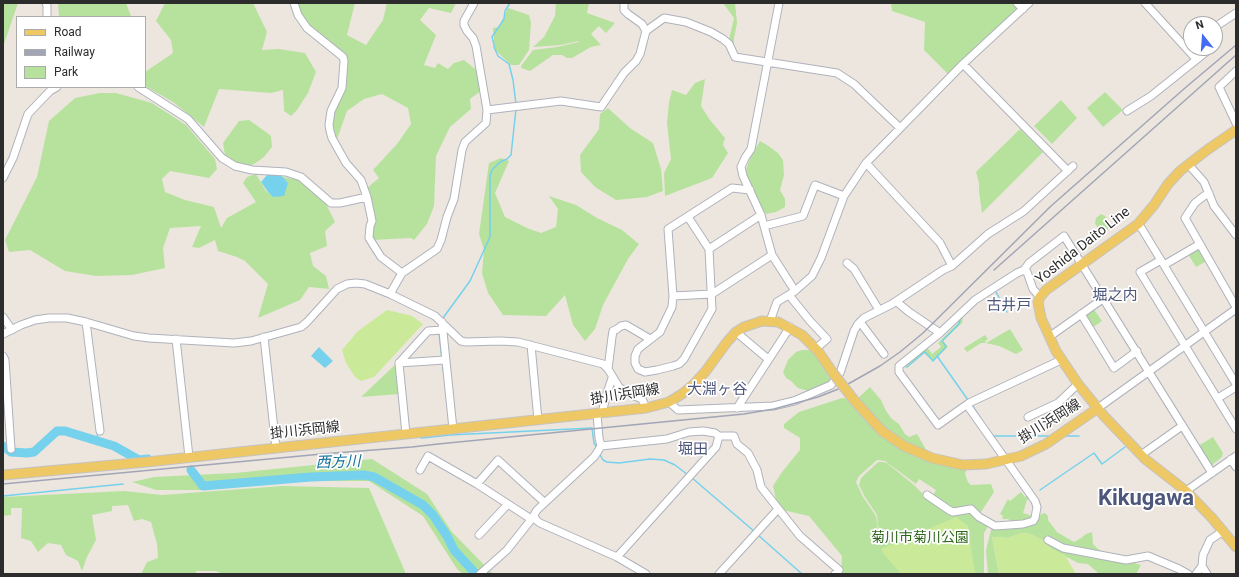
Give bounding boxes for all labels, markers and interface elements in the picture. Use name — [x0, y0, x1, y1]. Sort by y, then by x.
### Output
legend — [16, 16, 146, 88]
north arrow — [1183, 16, 1223, 56]
text: N — [1194, 18, 1205, 32]
text: Road — [54, 25, 82, 39]
text: Railway — [54, 45, 95, 59]
text: Park — [54, 65, 78, 79]
street label: Yoshida Daito Line — [1032, 204, 1134, 288]
district label: 堀之内 — [1093, 287, 1137, 305]
district label: 古井戸 — [987, 297, 1031, 315]
street label: 掛川浜岡線 — [589, 381, 661, 409]
district label: 大淵ヶ谷 — [687, 381, 747, 399]
street label: 掛川浜岡線 — [1016, 396, 1084, 448]
street label: 掛川浜岡線 — [269, 419, 341, 443]
district label: 堀田 — [678, 441, 708, 459]
water label: 西方川 — [315, 453, 361, 473]
district label: Kikugawa — [1098, 486, 1194, 512]
park label: 菊川市菊川公園 — [871, 530, 969, 546]

